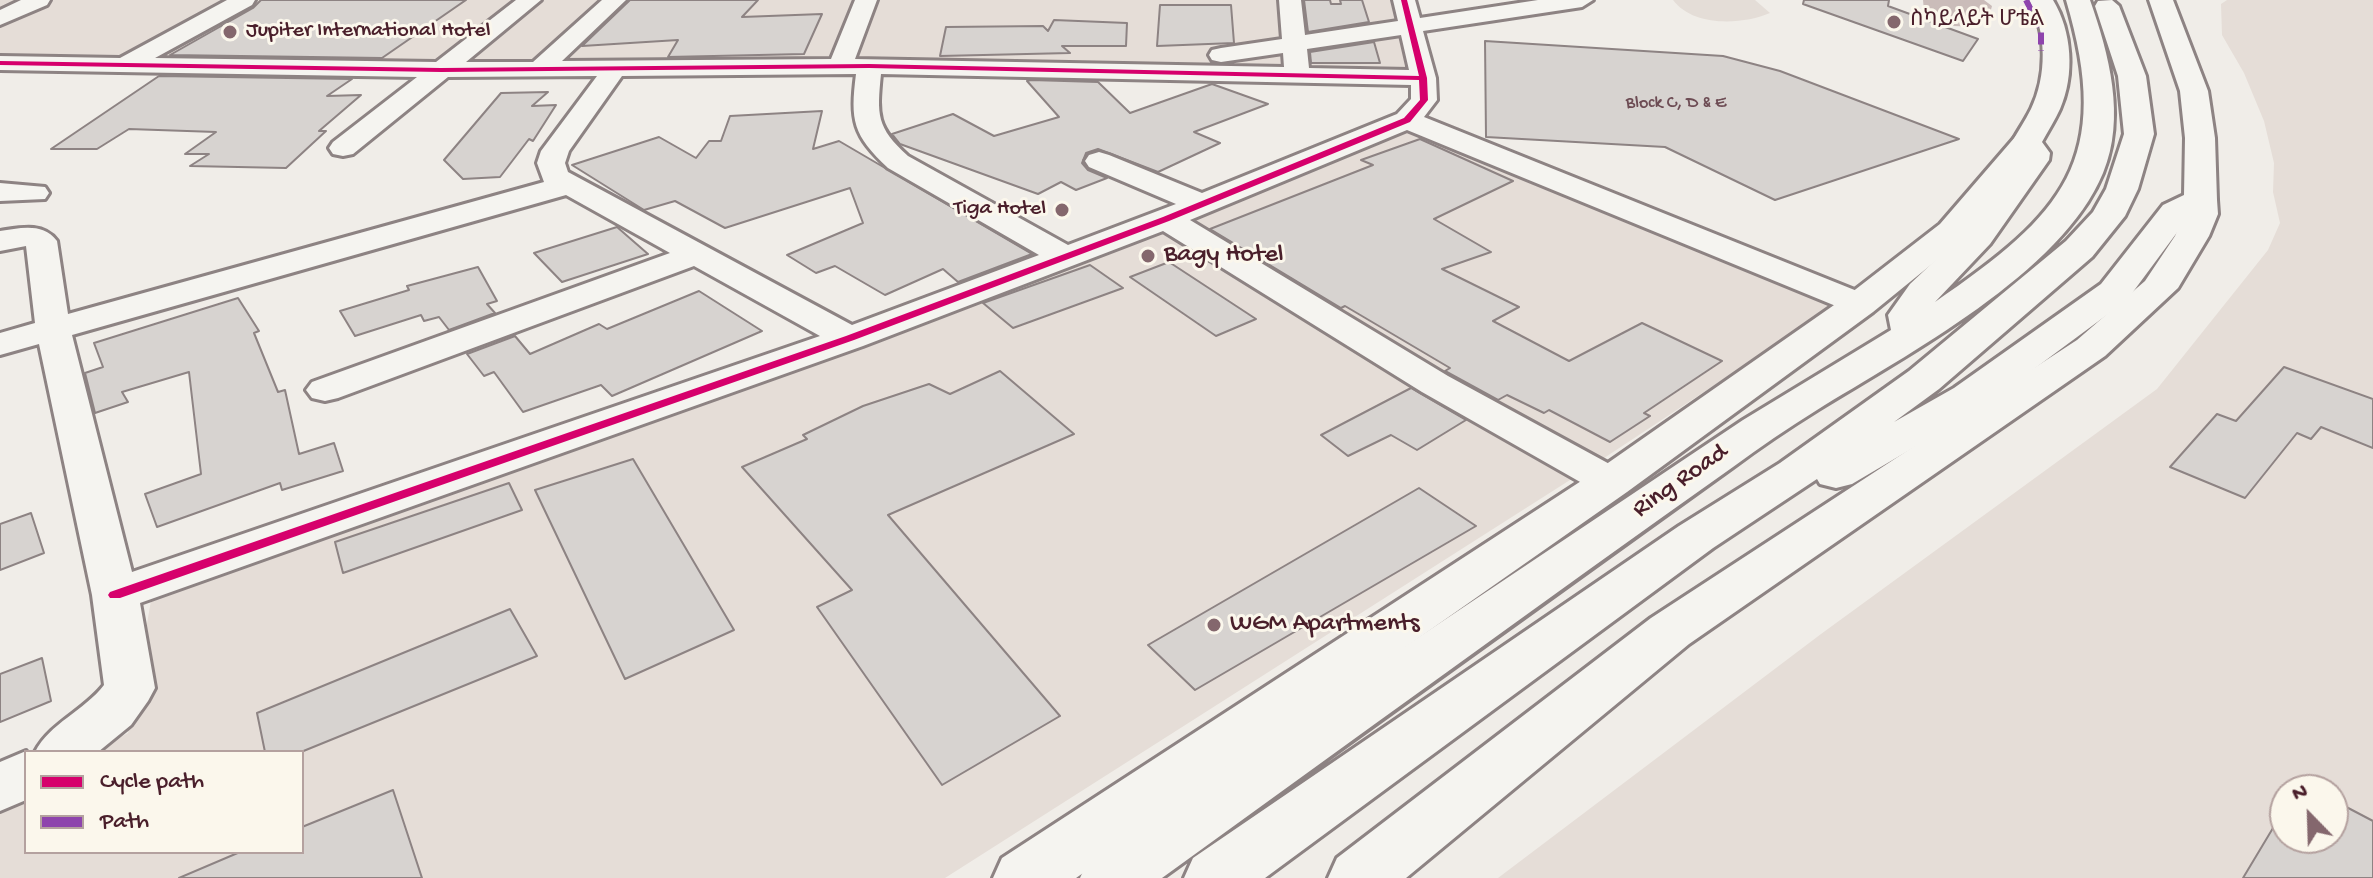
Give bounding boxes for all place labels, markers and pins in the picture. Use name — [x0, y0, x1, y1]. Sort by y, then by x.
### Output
place label: ስካይላይት ሆቴል — [1910, 9, 2044, 35]
marker: ስካይላይት ሆቴል — [1885, 13, 1903, 31]
place label: Jupiter International Hotel — [246, 19, 490, 45]
marker: Jupiter International Hotel — [221, 23, 239, 41]
place label: Tiga Hotel — [954, 197, 1046, 223]
marker: Tiga Hotel — [1053, 201, 1071, 219]
place label: Bagy Hotel — [1164, 240, 1284, 272]
marker: Bagy Hotel — [1139, 247, 1157, 265]
place label: WGM Apartments — [1230, 609, 1420, 641]
marker: WGM Apartments — [1205, 616, 1223, 634]

